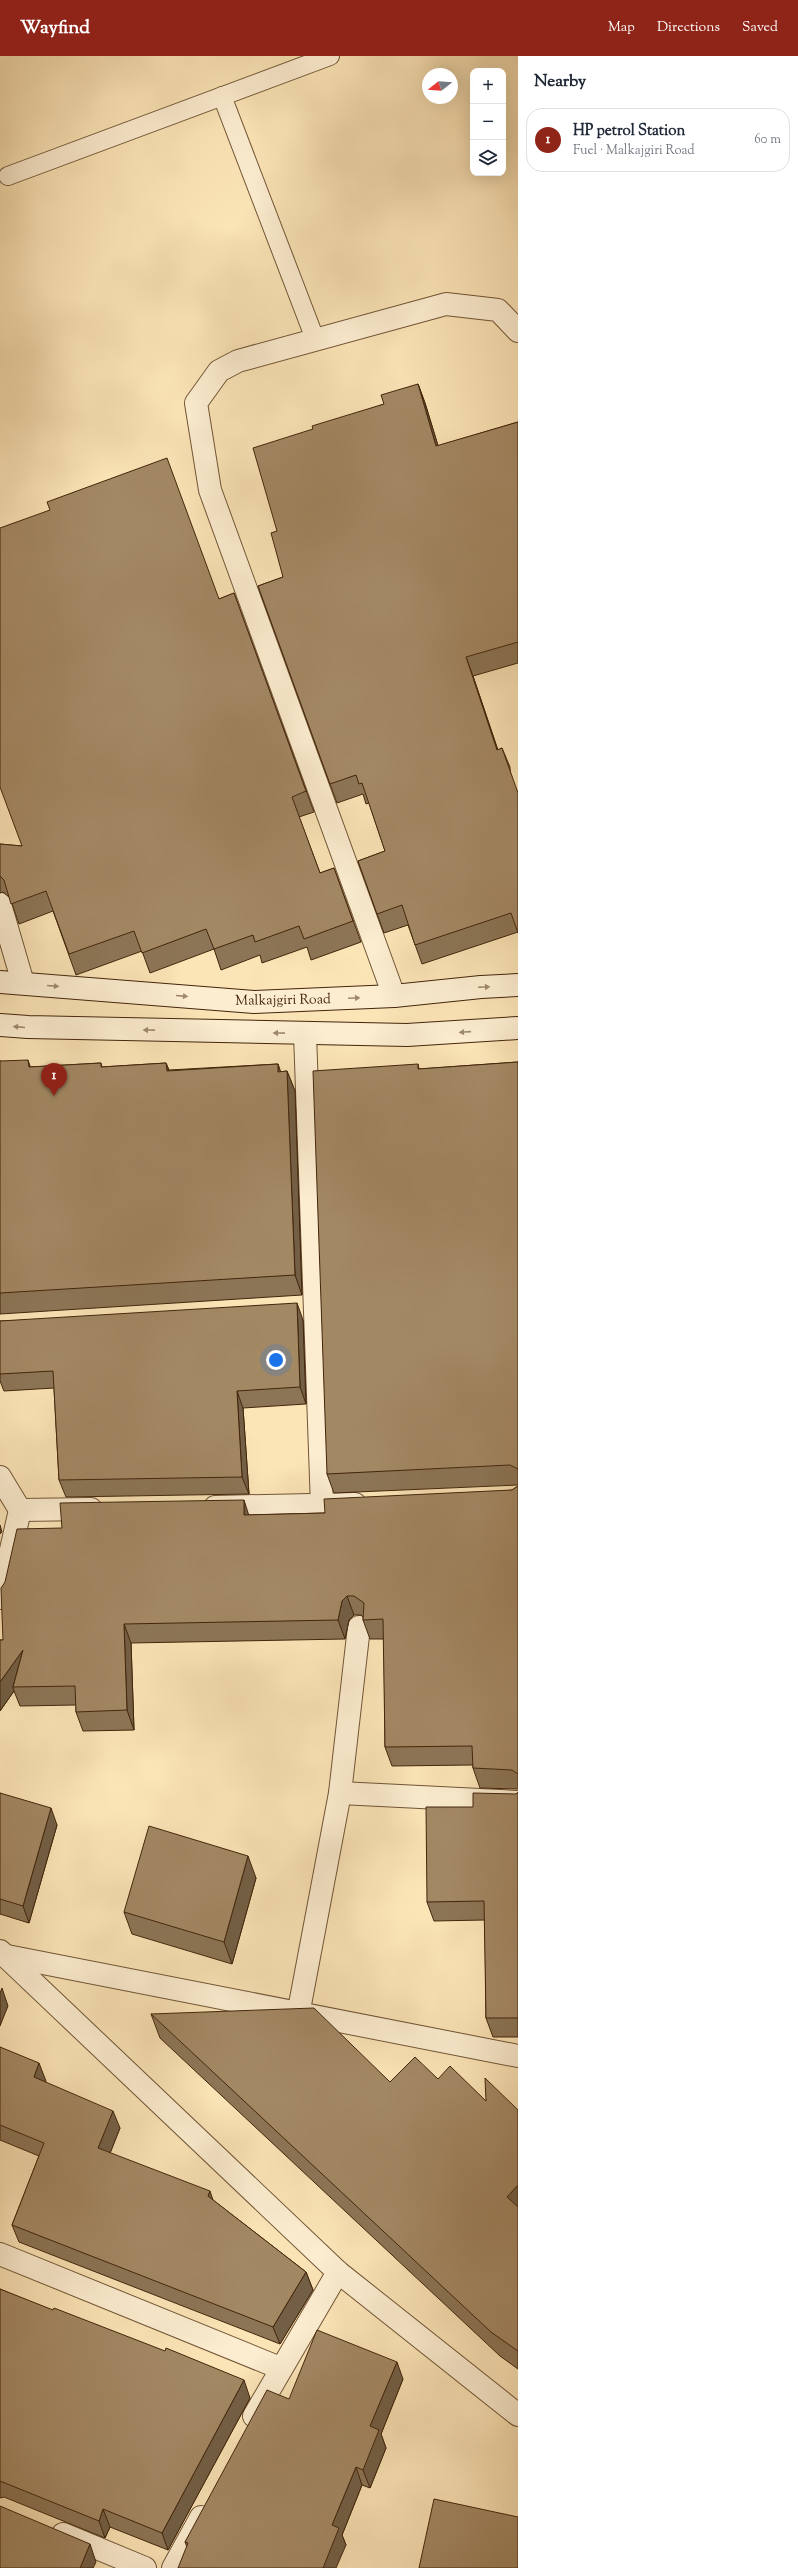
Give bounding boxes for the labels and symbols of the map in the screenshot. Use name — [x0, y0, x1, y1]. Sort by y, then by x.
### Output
north arrow — [422, 68, 458, 104]
one-way arrow — [47, 982, 59, 989]
one-way arrow — [478, 983, 490, 990]
street label: Malkajgiri Road — [235, 990, 331, 1012]
one-way arrow — [176, 993, 188, 1000]
one-way arrow — [348, 994, 360, 1001]
one-way arrow — [13, 1023, 25, 1030]
one-way arrow — [142, 1027, 155, 1033]
one-way arrow — [459, 1028, 471, 1035]
one-way arrow — [273, 1030, 285, 1037]
pin: 1 — [41, 1063, 67, 1096]
your location — [266, 1350, 286, 1370]

